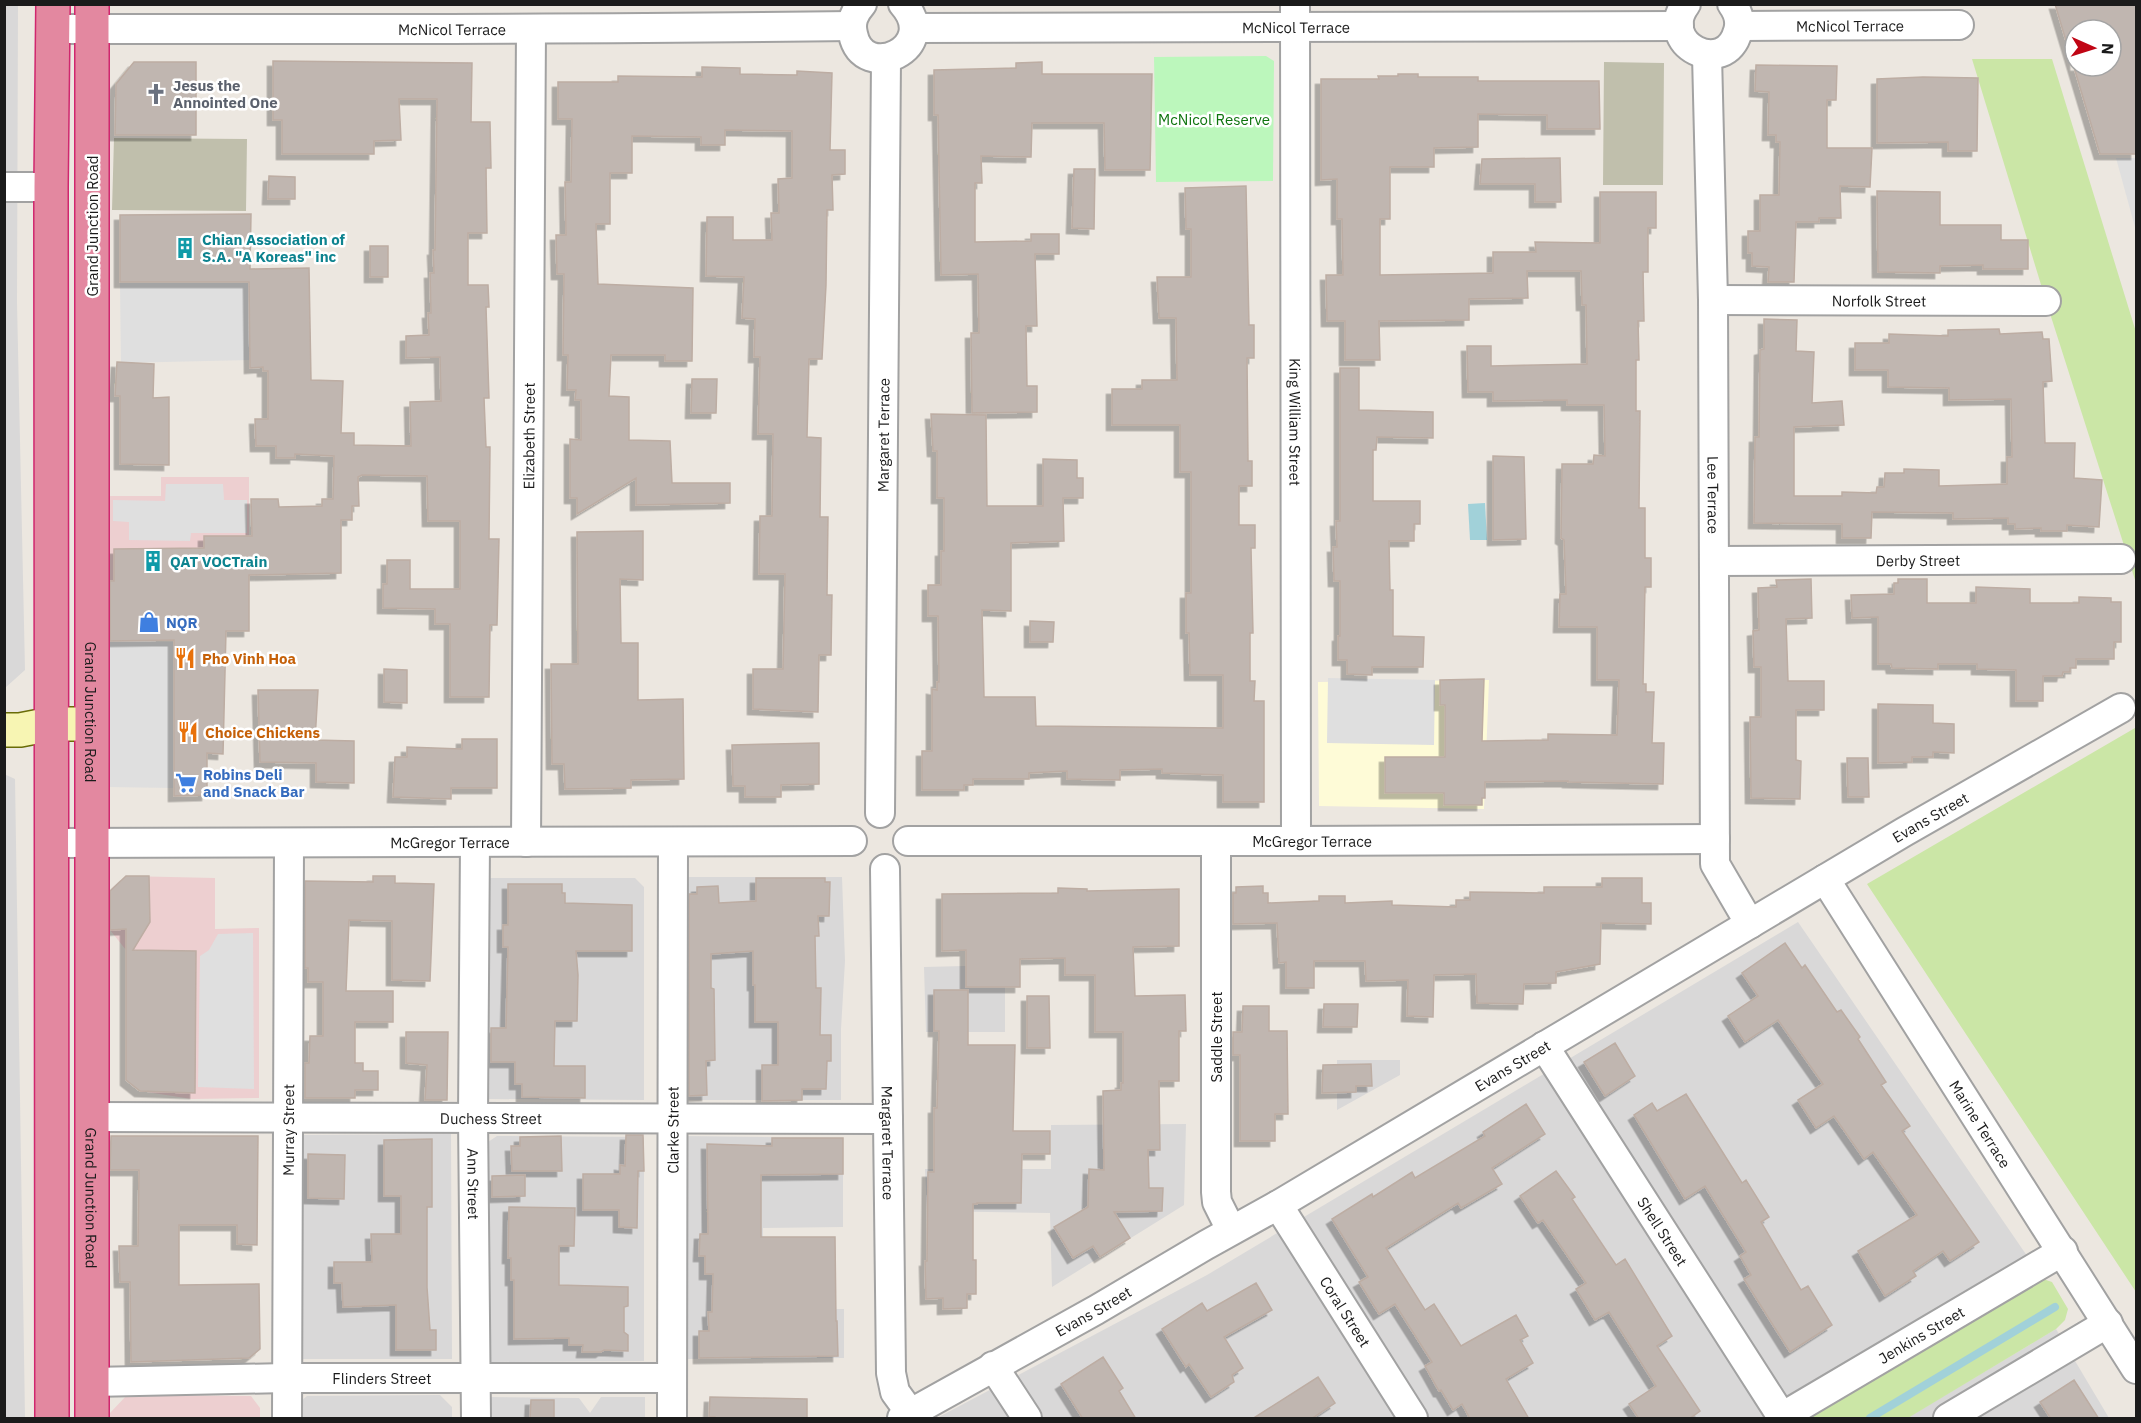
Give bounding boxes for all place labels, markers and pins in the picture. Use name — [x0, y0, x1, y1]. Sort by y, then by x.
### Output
place label: Jesus the Annointed One — [173, 76, 278, 112]
church icon: Jesus the Annointed One — [144, 82, 168, 106]
place label: Chian Association of S.A. "A Koreas" inc — [202, 230, 346, 266]
building icon: Chian Association of S.A. "A Koreas" inc — [173, 236, 197, 260]
building icon: QAT VOCTrain — [141, 549, 165, 573]
place label: QAT VOCTrain — [170, 552, 267, 571]
shop icon: NQR — [137, 610, 161, 634]
place label: NQR — [166, 613, 198, 632]
restaurant icon: Pho Vinh Hoa — [173, 646, 197, 670]
place label: Pho Vinh Hoa — [202, 649, 297, 668]
restaurant icon: Choice Chickens — [176, 720, 200, 744]
place label: Choice Chickens — [205, 723, 320, 742]
place label: Robins Deli and Snack Bar — [203, 765, 305, 801]
supermarket icon: Robins Deli and Snack Bar — [174, 771, 198, 795]

